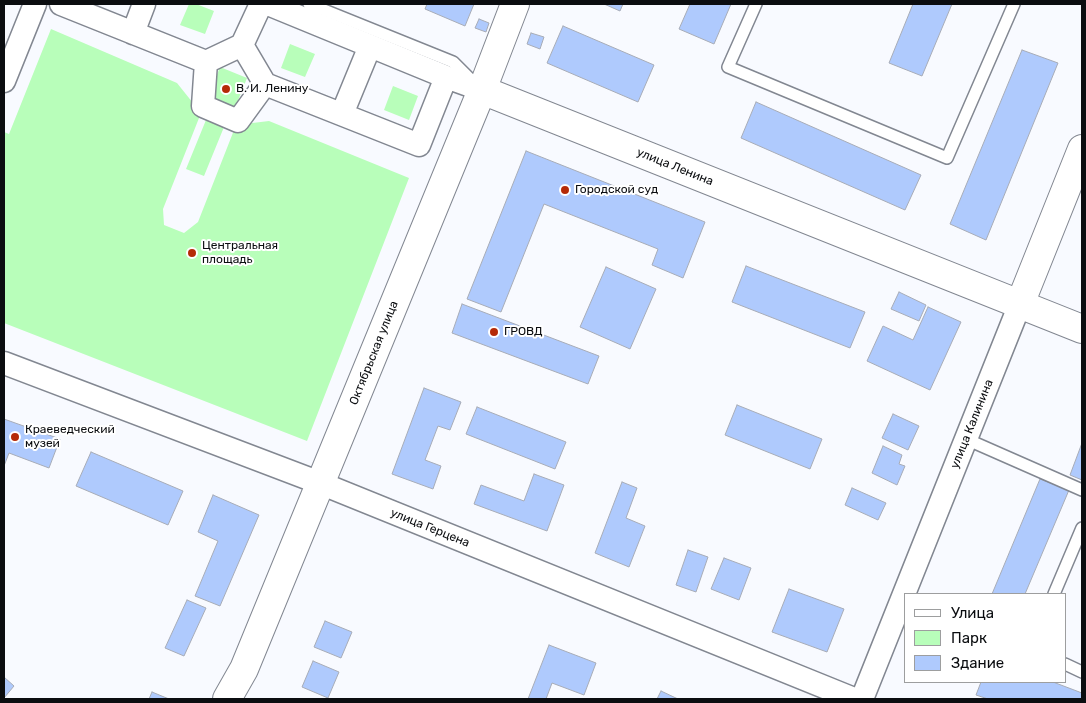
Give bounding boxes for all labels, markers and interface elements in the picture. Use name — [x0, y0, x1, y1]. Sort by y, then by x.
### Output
place label: В. И. Ленину — [236, 82, 308, 96]
marker: В. И. Ленину — [220, 83, 232, 95]
street label: улица Ленина — [635, 145, 715, 189]
place label: Городской суд — [575, 183, 658, 197]
marker: Городской суд — [559, 184, 571, 196]
place label: Центральная площадь — [202, 239, 278, 267]
marker: Центральная площадь — [186, 247, 198, 259]
street label: Октябрьская улица — [347, 299, 401, 407]
place label: ГРОВД — [504, 325, 543, 339]
marker: ГРОВД — [488, 326, 500, 338]
street label: улица Калинина — [948, 377, 996, 471]
place label: Краеведческий музей — [25, 423, 115, 451]
marker: Краеведческий музей — [9, 431, 21, 443]
street label: улица Герцена — [388, 506, 472, 550]
legend — [904, 593, 1066, 683]
text: Улица — [951, 604, 994, 622]
text: Парк — [951, 629, 987, 647]
text: Здание — [951, 654, 1004, 672]

